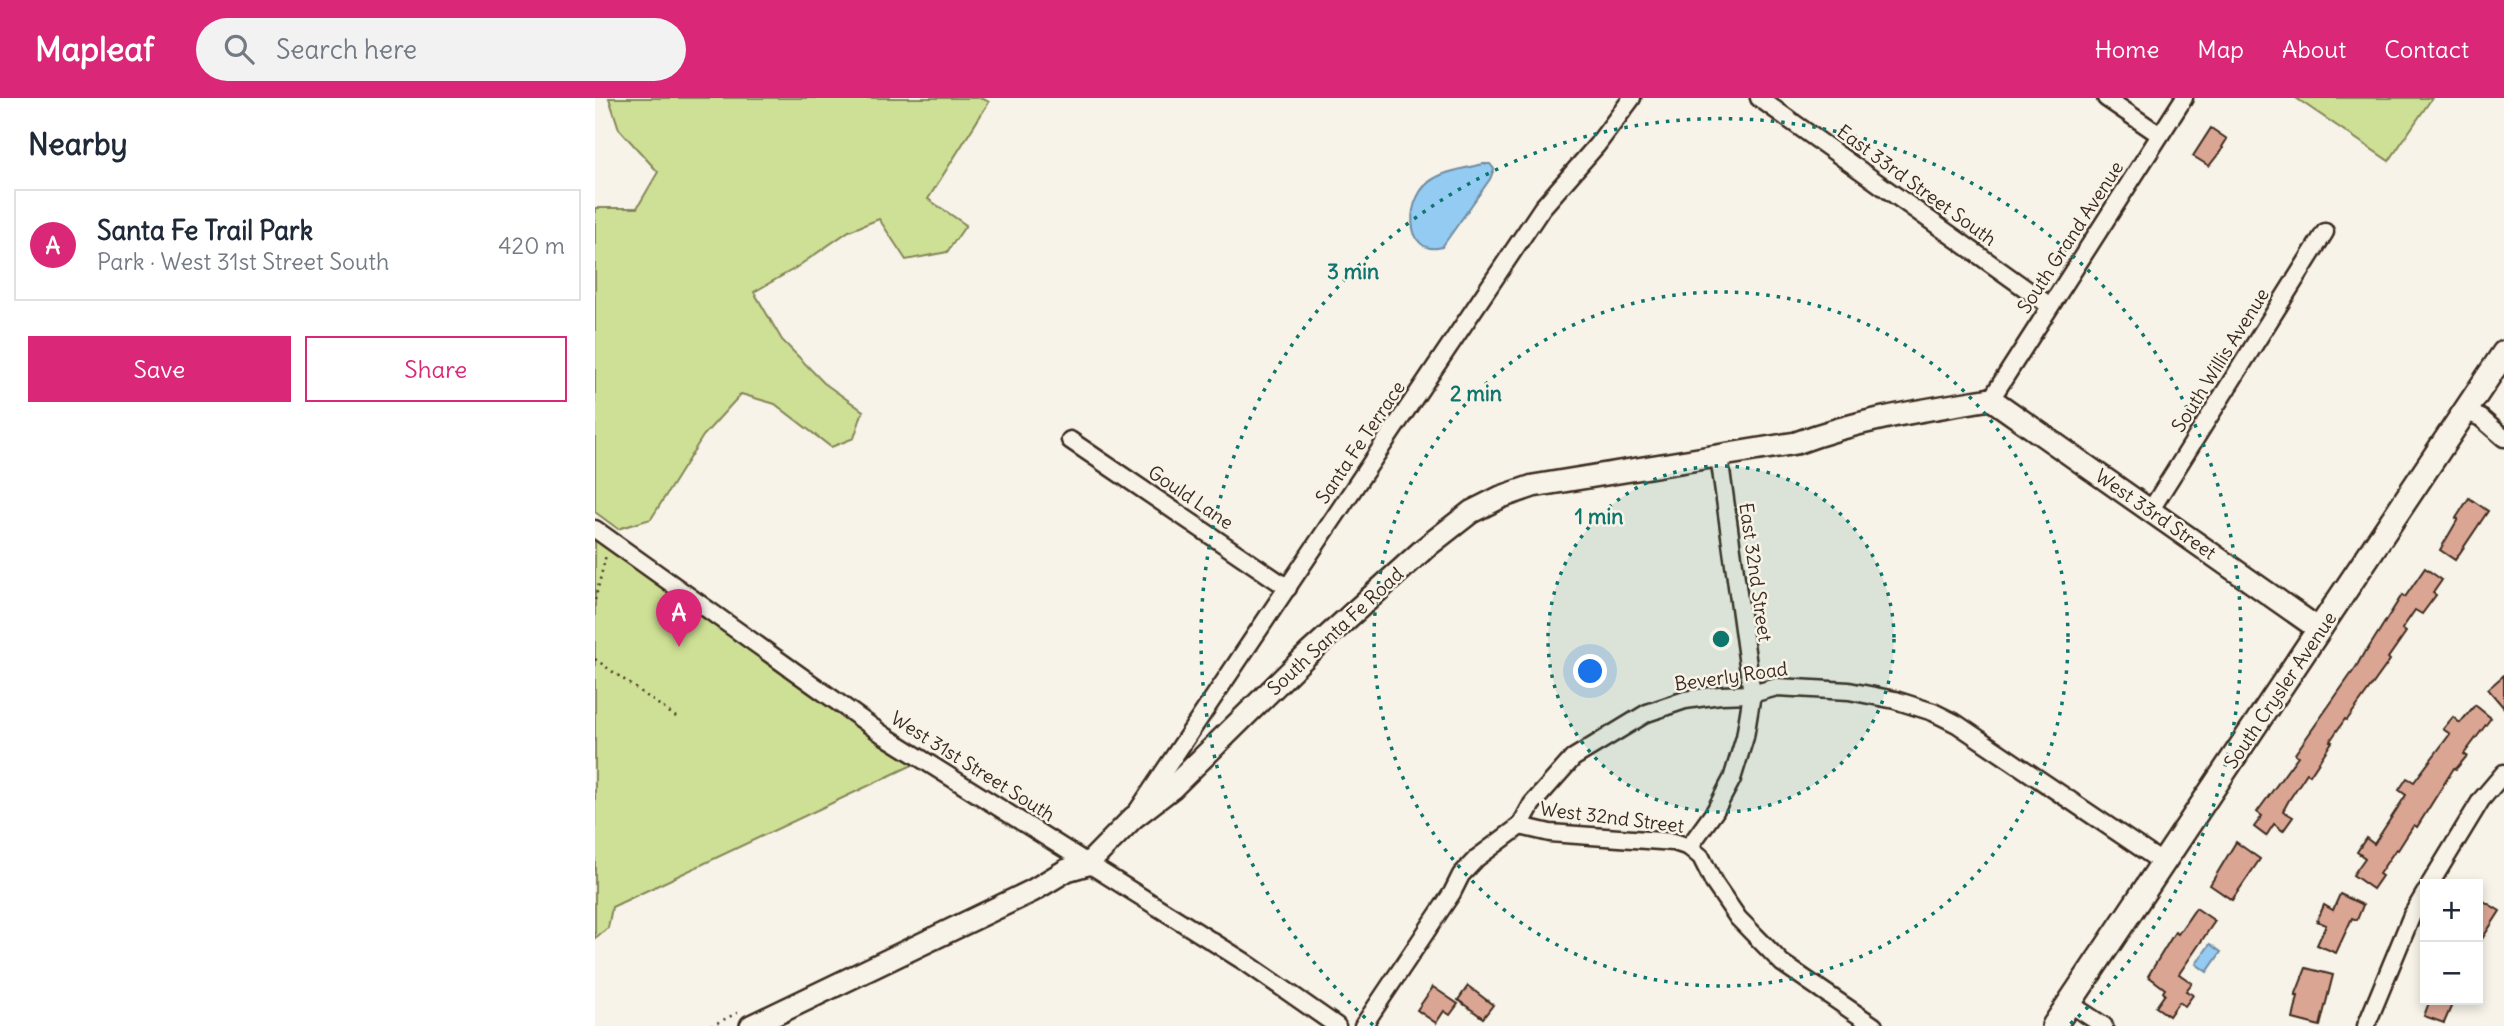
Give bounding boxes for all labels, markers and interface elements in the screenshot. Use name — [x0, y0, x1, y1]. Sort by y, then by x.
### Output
search box — [196, 18, 686, 81]
text: Mapleaf — [35, 28, 154, 70]
icon: search — [220, 30, 258, 68]
text: Search here — [276, 33, 417, 66]
text: Home — [2095, 34, 2159, 64]
text: Map — [2197, 34, 2244, 64]
text: About — [2282, 34, 2346, 64]
text: Contact — [2384, 34, 2469, 64]
street label: East 33rd Street South — [1833, 119, 2001, 251]
text: Nearby — [28, 125, 128, 163]
street label: South Grand Avenue — [2012, 156, 2128, 318]
text: Santa Fe Trail Park — [97, 214, 313, 247]
text: A — [46, 231, 60, 260]
text: 420 m — [498, 231, 565, 260]
text: Park · West 31st Street South — [97, 247, 389, 276]
text: 3 min — [1327, 258, 1379, 285]
street label: South Willis Avenue — [2166, 284, 2274, 436]
button: Save — [28, 336, 291, 402]
button: Share — [305, 336, 567, 402]
street label: Santa Fe Terrace — [1310, 376, 1410, 508]
text: 2 min — [1450, 380, 1502, 407]
street label: Gould Lane — [1144, 460, 1238, 534]
street label: West 33rd Street — [2091, 463, 2221, 565]
street label: East 32nd Street — [1734, 501, 1778, 643]
text: 1 min — [1575, 503, 1623, 530]
street label: South Santa Fe Road — [1262, 562, 1408, 700]
pin: A — [656, 589, 702, 647]
street label: South Crysler Avenue — [2219, 607, 2341, 773]
centre of rings — [1709, 627, 1733, 651]
your location — [1573, 654, 1607, 688]
street label: Beverly Road — [1673, 656, 1789, 696]
street label: West 31st Street South — [886, 706, 1060, 826]
street label: West 32nd Street — [1539, 796, 1685, 838]
map controls — [2420, 879, 2483, 1005]
button: + — [2420, 879, 2483, 942]
button: − — [2420, 942, 2483, 1005]

